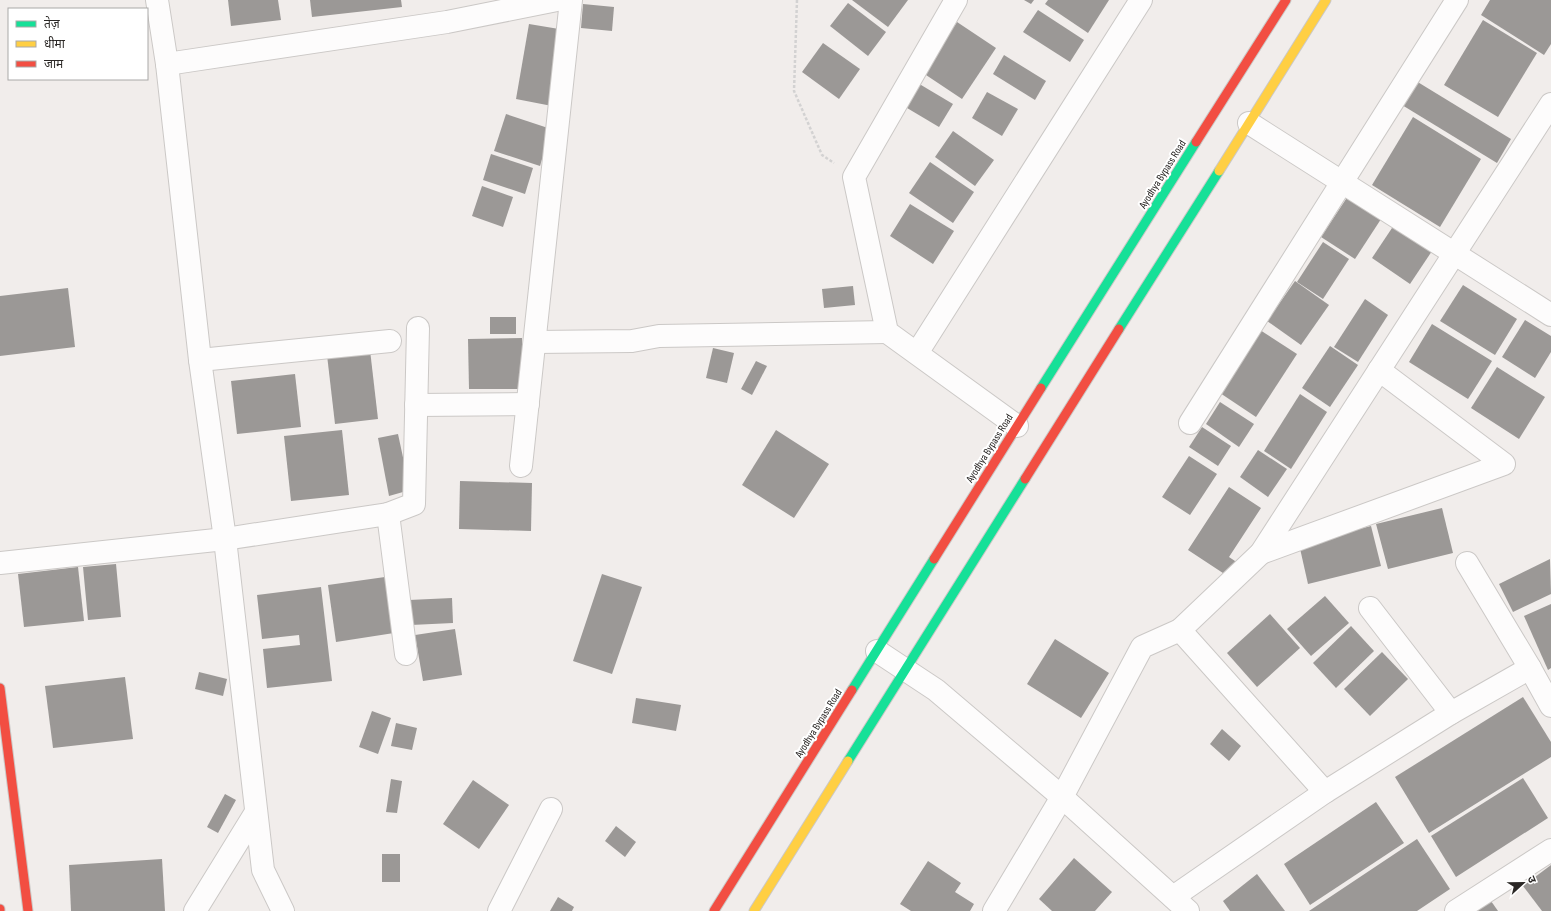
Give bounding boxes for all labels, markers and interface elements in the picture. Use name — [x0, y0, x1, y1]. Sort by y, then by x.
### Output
legend — [8, 8, 148, 80]
text: तेज़ — [44, 16, 61, 32]
text: धीमा — [44, 36, 66, 52]
text: जाम — [44, 57, 64, 72]
street label: Ayodhya Bypass Road — [1136, 137, 1189, 212]
street label: Ayodhya Bypass Road — [963, 411, 1016, 486]
street label: Ayodhya Bypass Road — [792, 686, 845, 761]
north arrow — [1503, 863, 1543, 903]
text: उ — [1525, 874, 1539, 885]

